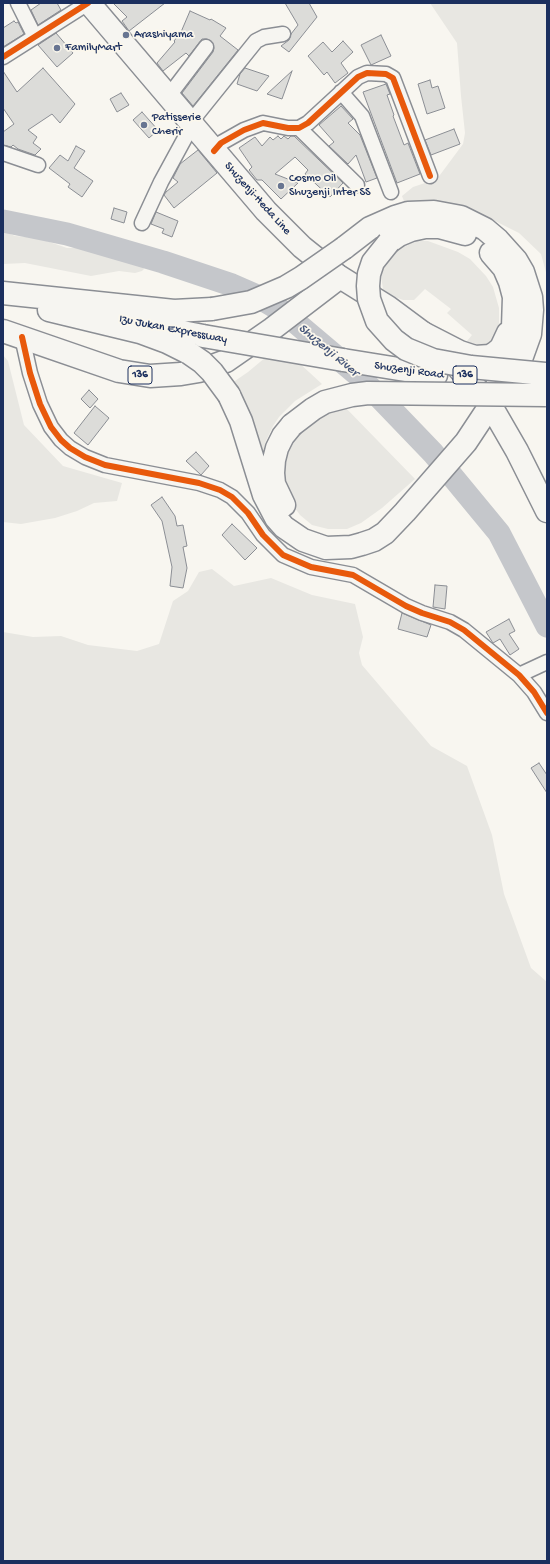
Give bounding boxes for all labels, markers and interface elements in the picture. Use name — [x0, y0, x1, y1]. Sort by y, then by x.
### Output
place label: Arashiyama — [134, 28, 193, 42]
marker: Arashiyama — [121, 30, 131, 40]
place label: FamilyMart — [65, 41, 122, 55]
marker: FamilyMart — [52, 43, 62, 53]
place label: Patisserie Cherir — [152, 111, 201, 139]
marker: Patisserie Cherir — [139, 120, 149, 130]
street label: Shuzenji-Heda Line — [220, 160, 294, 238]
place label: Cosmo Oil Shuzenji Inter SS — [289, 172, 371, 200]
marker: Cosmo Oil Shuzenji Inter SS — [276, 181, 286, 191]
street label: Izu Jukan Expressway — [118, 312, 228, 348]
water label: Shuzenji River — [295, 321, 361, 381]
street label: Shuzenji Road — [373, 359, 445, 383]
road number: 136 — [128, 366, 152, 384]
road number: 136 — [453, 366, 477, 384]

